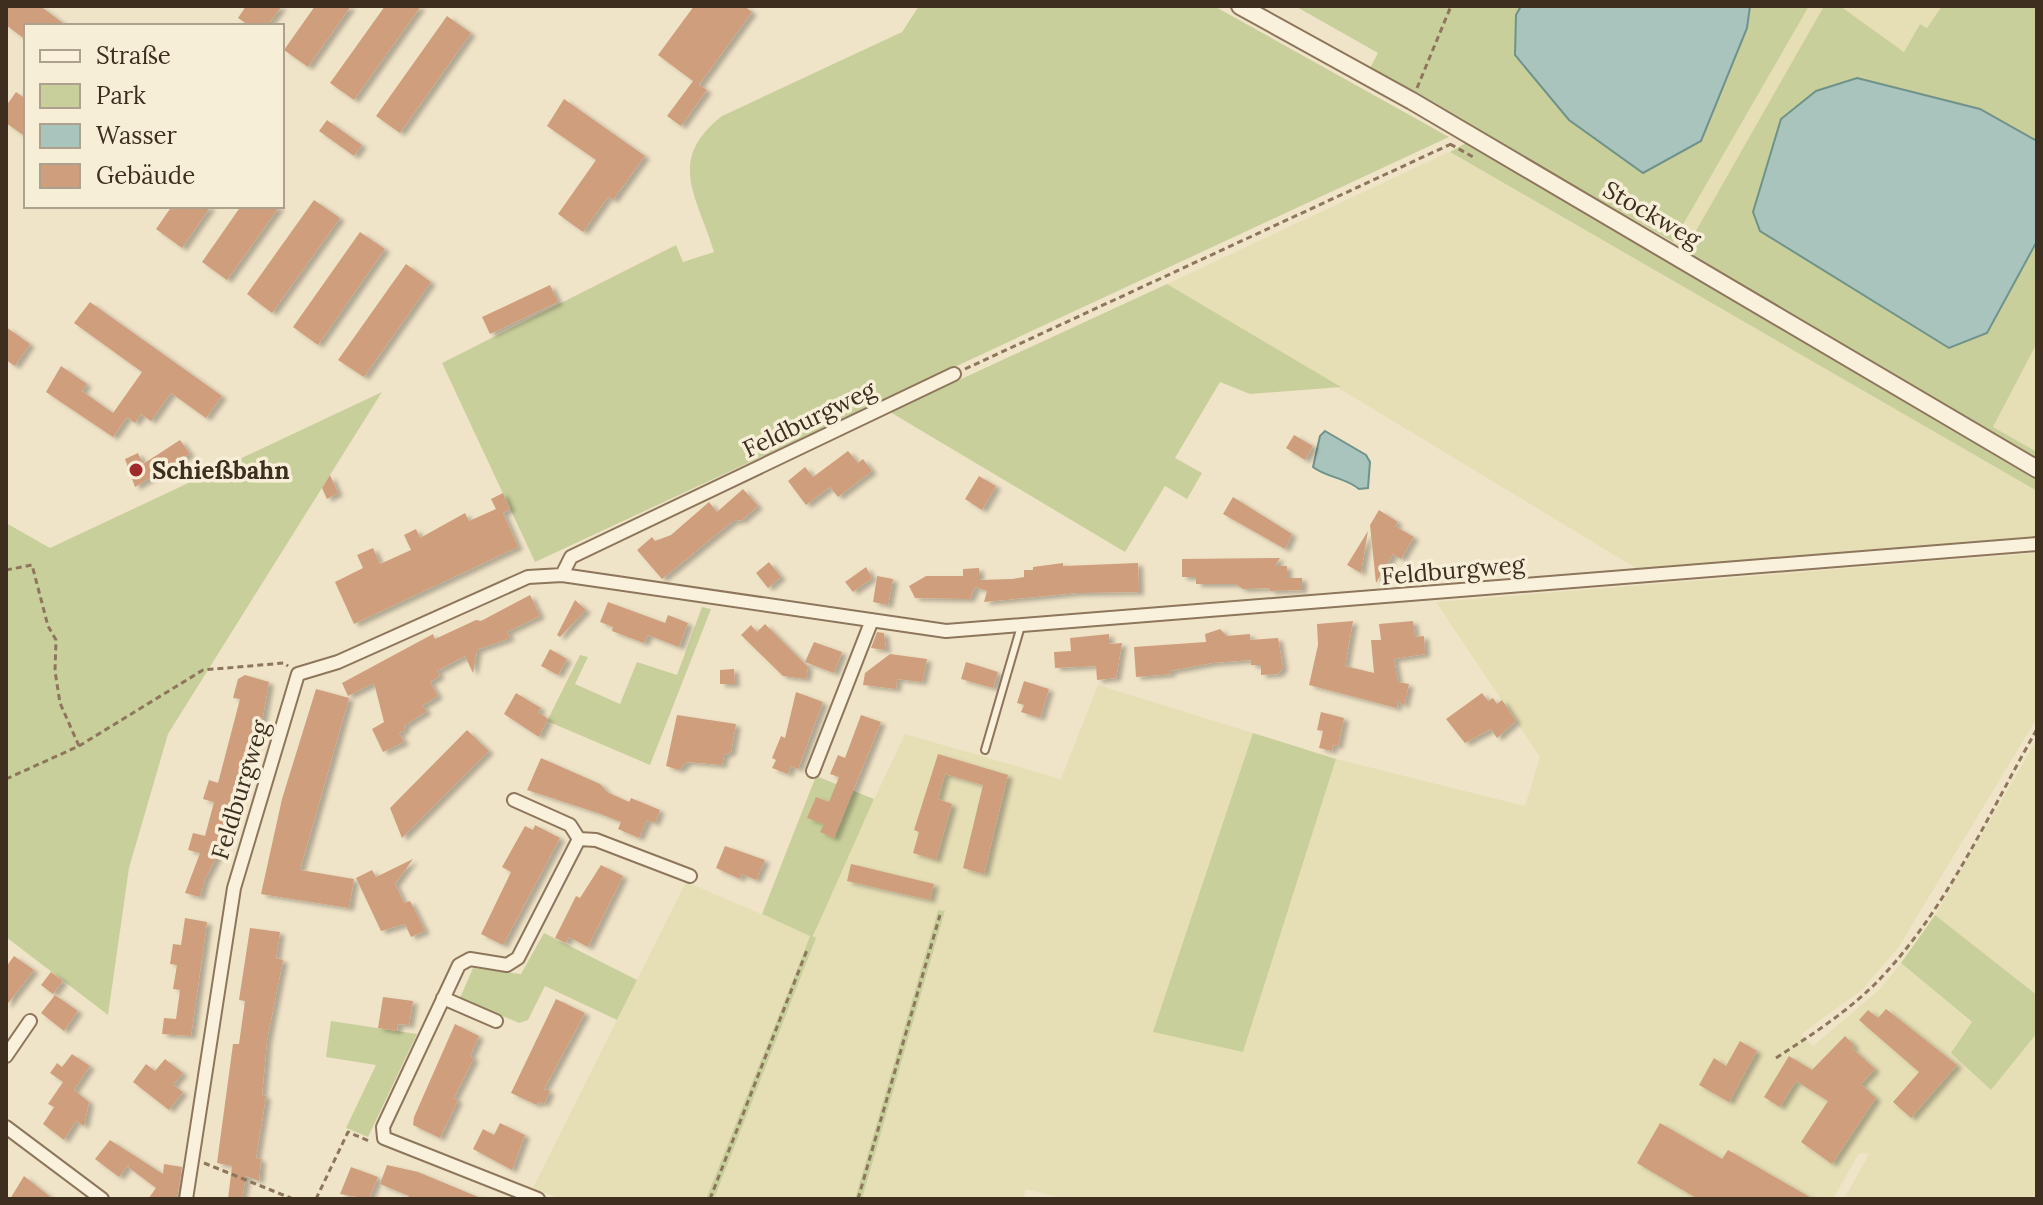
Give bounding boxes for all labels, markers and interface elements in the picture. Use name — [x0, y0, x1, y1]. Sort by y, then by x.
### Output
legend — [24, 24, 284, 208]
text: Straße — [96, 40, 171, 71]
text: Park — [96, 80, 146, 111]
text: Wasser — [96, 120, 178, 151]
text: Gebäude — [96, 160, 195, 191]
street label: Stockweg — [1598, 174, 1707, 255]
street label: Feldburgweg — [737, 373, 881, 464]
place label: Schießbahn — [152, 455, 290, 486]
marker: Schießbahn — [127, 461, 145, 479]
street label: Feldburgweg — [1380, 548, 1527, 592]
street label: Feldburgweg — [204, 716, 276, 863]

